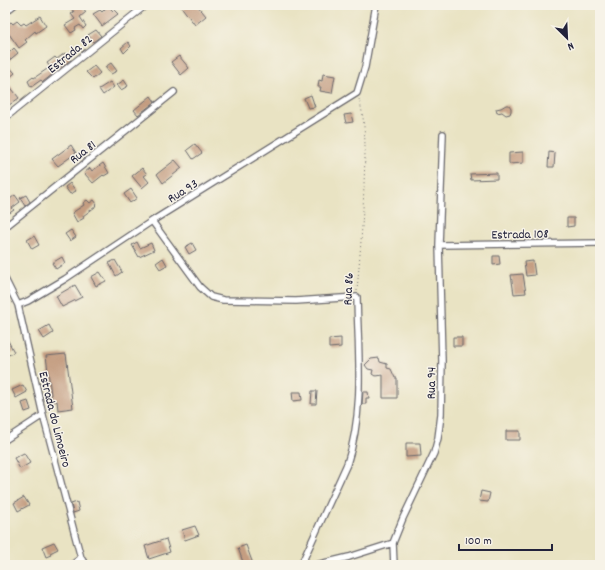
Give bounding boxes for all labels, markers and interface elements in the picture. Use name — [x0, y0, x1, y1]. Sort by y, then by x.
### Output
north arrow — [547, 18, 587, 58]
street label: Estrada 82 — [44, 31, 97, 79]
text: N — [564, 37, 576, 54]
street label: Rua 81 — [66, 137, 101, 169]
street label: Rua 93 — [164, 175, 202, 209]
street label: Estrada 108 — [491, 225, 549, 245]
street label: Rua 86 — [339, 272, 360, 306]
street label: Rua 94 — [423, 367, 442, 399]
street label: Estrada do Limoeiro — [32, 370, 75, 470]
scale bar — [459, 526, 552, 552]
text: 100 m — [465, 533, 492, 550]

